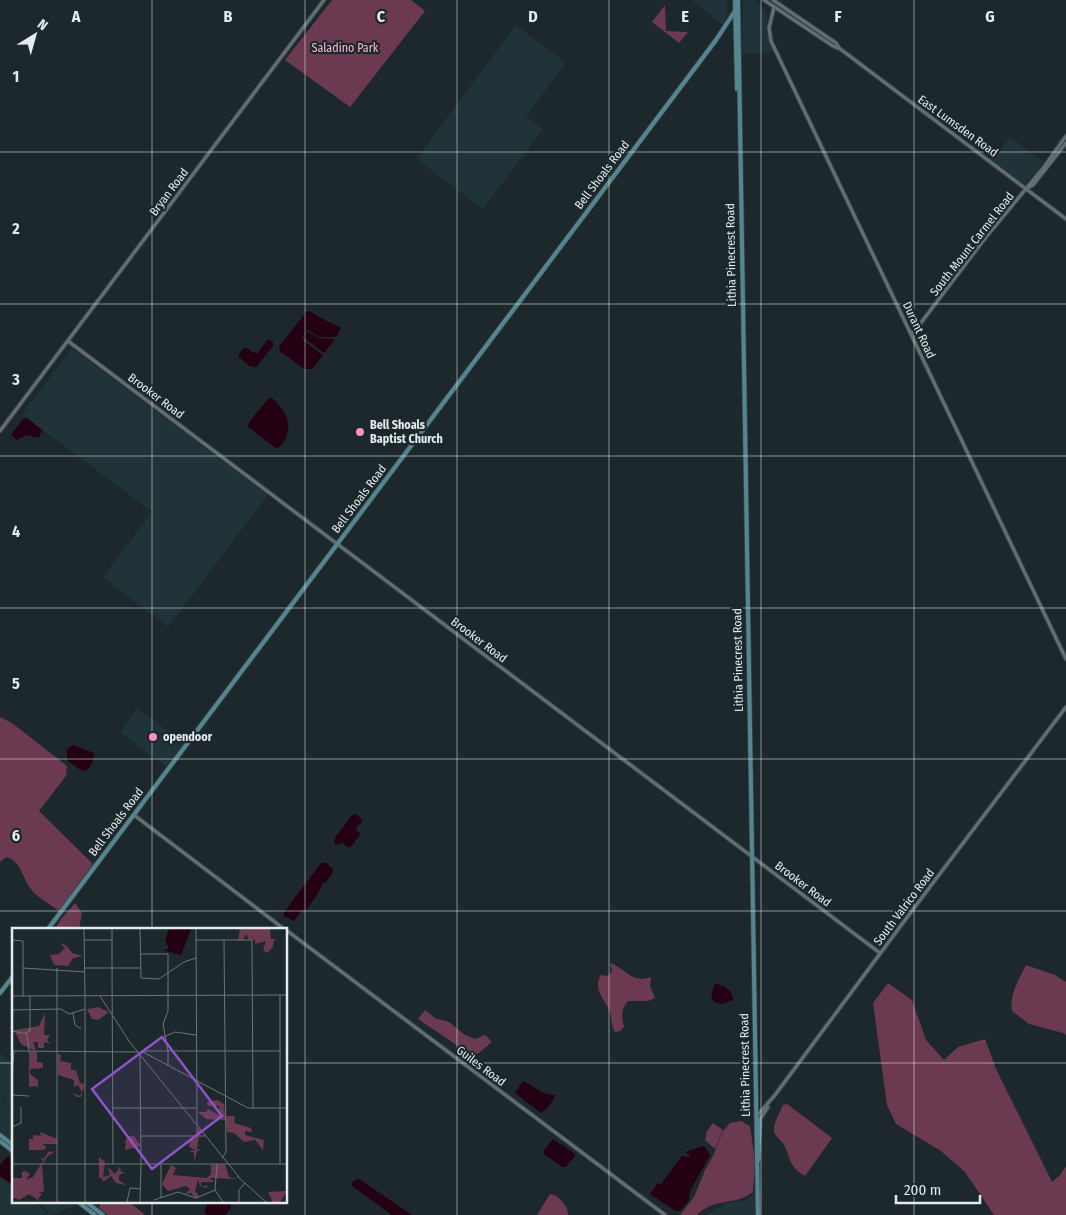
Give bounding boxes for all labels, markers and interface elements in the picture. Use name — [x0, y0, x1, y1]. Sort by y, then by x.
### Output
text: A — [71, 7, 81, 26]
text: B — [224, 7, 233, 26]
text: C — [377, 7, 386, 26]
text: D — [528, 7, 538, 26]
text: E — [681, 7, 689, 26]
text: F — [834, 7, 842, 26]
text: G — [985, 7, 995, 26]
north arrow — [10, 10, 60, 60]
text: N — [34, 16, 51, 34]
park label: Saladino Park — [312, 41, 379, 55]
text: 1 — [13, 67, 19, 86]
street label: East Lumsden Road — [915, 92, 1001, 160]
street label: Bell Shoals Road — [572, 138, 632, 212]
street label: Bryan Road — [147, 165, 191, 219]
street label: South Mount Carmel Road — [927, 189, 1017, 299]
street label: Lithia Pinecrest Road — [723, 203, 739, 307]
text: 2 — [11, 219, 20, 238]
street label: Durant Road — [900, 299, 938, 361]
text: 3 — [11, 370, 20, 389]
street label: Brooker Road — [125, 370, 187, 422]
place label: Bell Shoals Baptist Church — [370, 418, 443, 446]
marker: Bell Shoals Baptist Church — [354, 426, 366, 438]
street label: Bell Shoals Road — [329, 462, 389, 536]
text: 4 — [12, 522, 20, 541]
street label: Lithia Pinecrest Road — [730, 608, 746, 712]
street label: Brooker Road — [448, 614, 510, 666]
text: 5 — [12, 674, 20, 693]
place label: opendoor — [163, 730, 213, 744]
marker: opendoor — [147, 731, 159, 743]
street label: Bell Shoals Road — [86, 785, 146, 859]
text: 6 — [12, 826, 20, 845]
street label: Brooker Road — [772, 858, 834, 910]
street label: South Valrico Road — [871, 866, 937, 948]
inset map — [12, 928, 288, 1202]
street label: Lithia Pinecrest Road — [737, 1013, 753, 1117]
street label: Guiles Road — [454, 1043, 508, 1089]
scale bar — [896, 1172, 980, 1204]
text: 200 m — [904, 1181, 941, 1199]

